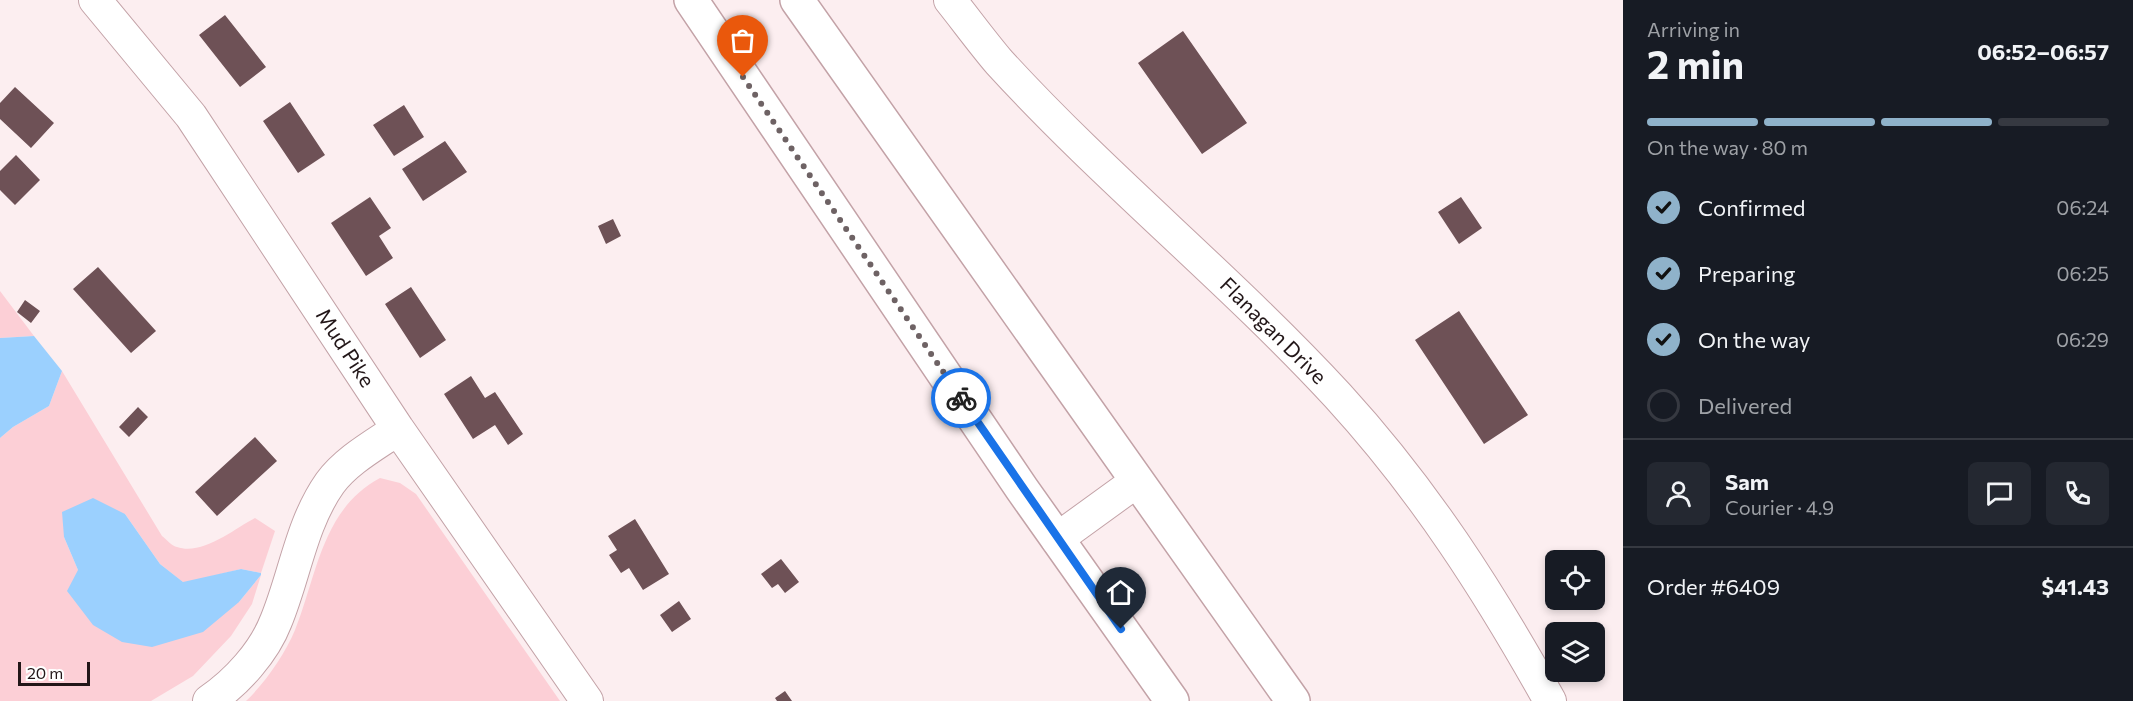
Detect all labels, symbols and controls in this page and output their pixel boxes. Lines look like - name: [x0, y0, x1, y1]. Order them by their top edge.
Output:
- pin: [717, 15, 768, 77]
- text: Arriving in: [1647, 17, 1740, 41]
- icon: bag: [726, 24, 759, 57]
- text: 06:52–06:57: [1977, 38, 2109, 65]
- text: 2 min: [1647, 39, 1744, 87]
- text: On the way · 80 m: [1647, 135, 1808, 159]
- icon: check: [1647, 191, 1680, 224]
- text: Confirmed: [1698, 194, 1805, 221]
- text: 06:24: [2056, 195, 2109, 219]
- icon: check: [1647, 257, 1680, 290]
- text: Preparing: [1698, 260, 1795, 287]
- text: 06:25: [2057, 261, 2109, 285]
- street label: Flanagan Drive: [1216, 271, 1333, 388]
- street label: Mud Pike: [312, 303, 381, 391]
- icon: check: [1647, 323, 1680, 356]
- text: On the way: [1698, 326, 1810, 353]
- text: 06:29: [2056, 327, 2109, 351]
- courier: [931, 368, 991, 428]
- icon: bike: [945, 382, 978, 415]
- text: Delivered: [1698, 392, 1792, 419]
- button: person: [1647, 462, 1710, 525]
- button: chat: [1968, 462, 2031, 525]
- button: phone: [2046, 462, 2109, 525]
- text: Sam: [1725, 468, 1769, 495]
- text: Courier · 4.9: [1725, 495, 1834, 519]
- map controls: [1545, 550, 1605, 682]
- button: locate: [1545, 550, 1605, 610]
- pin: [1095, 567, 1146, 629]
- text: Order #6409: [1647, 573, 1780, 600]
- text: $41.43: [2042, 573, 2109, 600]
- icon: home: [1104, 576, 1137, 609]
- button: layers: [1545, 622, 1605, 682]
- scale bar: [18, 659, 90, 686]
- text: 20 m: [27, 663, 63, 682]

